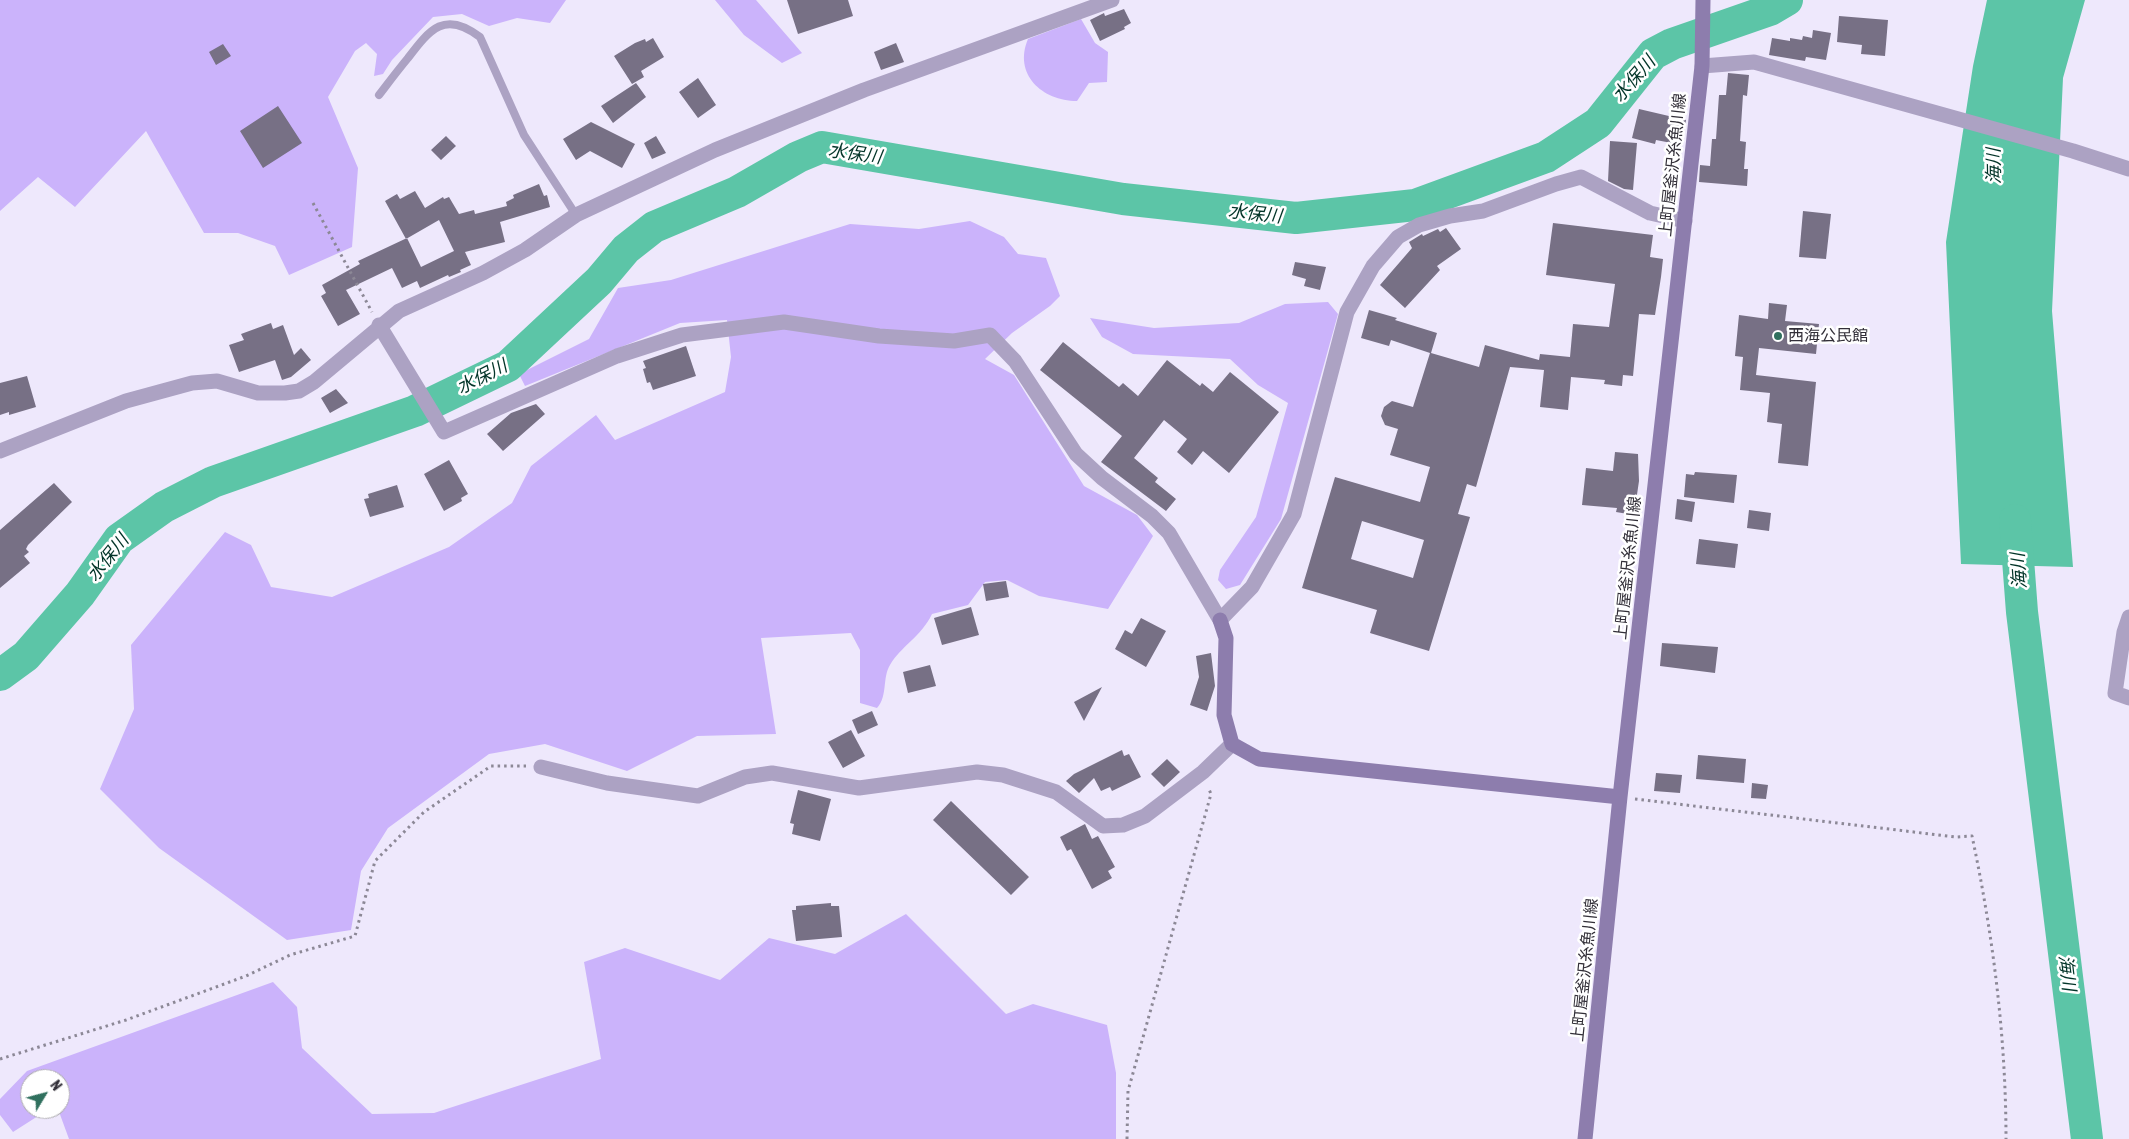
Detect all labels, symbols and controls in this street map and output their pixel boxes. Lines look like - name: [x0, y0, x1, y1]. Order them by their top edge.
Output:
- water label: 水保川: [1608, 52, 1660, 106]
- street label: 上町屋釜沢糸魚川線: [1656, 92, 1690, 238]
- water label: 水保川: [827, 140, 883, 168]
- water label: 海川: [1983, 148, 2005, 184]
- water label: 水保川: [1227, 200, 1283, 228]
- place label: 西海公民館: [1788, 326, 1868, 346]
- marker: 西海公民館: [1772, 330, 1784, 342]
- water label: 水保川: [453, 355, 511, 399]
- street label: 上町屋釜沢糸魚川線: [1611, 495, 1645, 641]
- water label: 水保川: [83, 530, 133, 586]
- water label: 海川: [2007, 552, 2031, 590]
- street label: 上町屋釜沢糸魚川線: [1568, 897, 1602, 1043]
- water label: 海川: [2054, 954, 2080, 992]
- north arrow: [20, 1069, 70, 1119]
- text: N: [47, 1077, 65, 1094]

